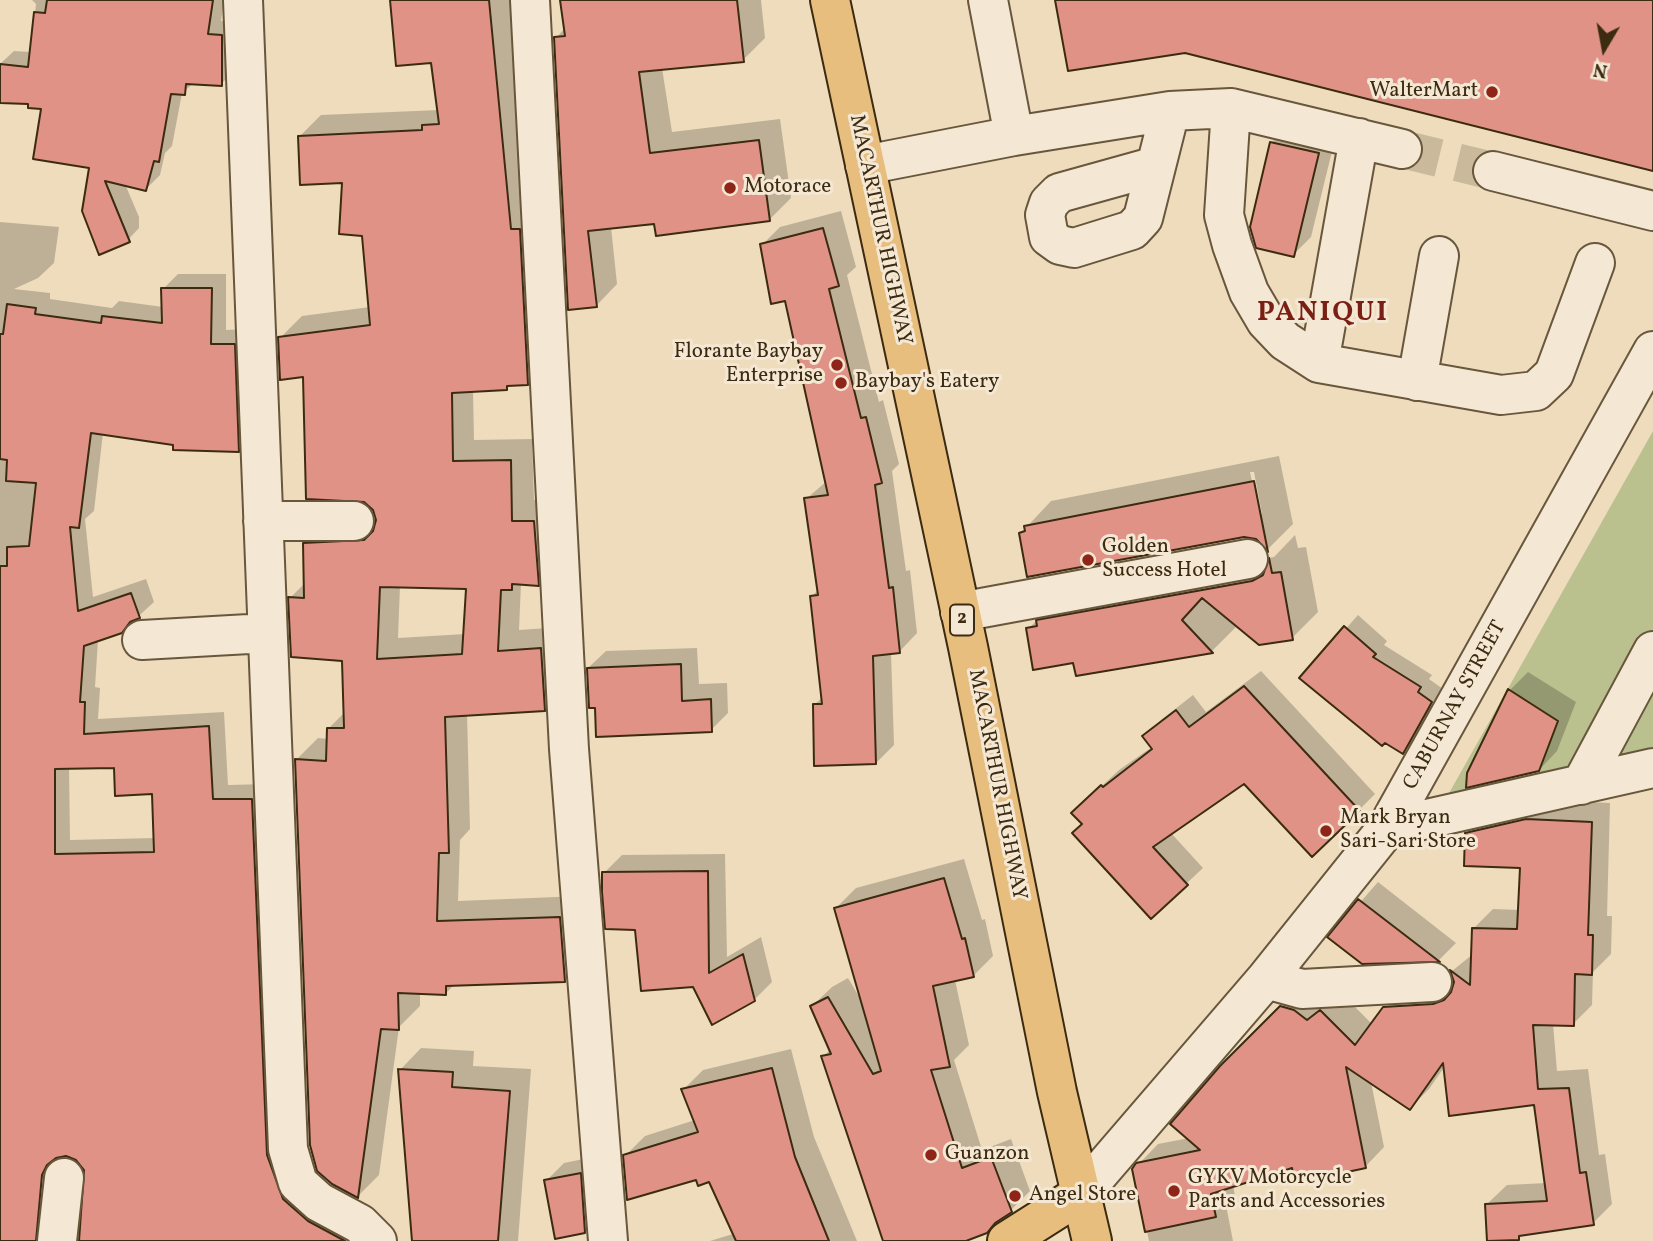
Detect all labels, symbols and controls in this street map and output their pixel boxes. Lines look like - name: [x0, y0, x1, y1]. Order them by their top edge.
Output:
- north arrow: [1569, 14, 1639, 84]
- text: N: [1591, 56, 1609, 84]
- place label: WalterMart: [1370, 79, 1478, 105]
- marker: WalterMart: [1484, 84, 1500, 100]
- street label: MACARTHUR HIGHWAY: [842, 113, 916, 347]
- place label: Motorace: [744, 175, 831, 201]
- marker: Motorace: [722, 180, 738, 196]
- district label: PANIQUI: [1258, 298, 1388, 332]
- place label: Florante Baybay Enterprise: [674, 340, 823, 390]
- marker: Florante Baybay Enterprise: [829, 357, 845, 373]
- place label: Baybay's Eatery: [855, 370, 999, 396]
- marker: Baybay's Eatery: [833, 375, 849, 391]
- place label: Golden Success Hotel: [1102, 535, 1227, 585]
- marker: Golden Success Hotel: [1080, 552, 1096, 568]
- road number: 2: [950, 604, 974, 636]
- street label: CABURNAY STREET: [1399, 617, 1513, 795]
- street label: MACARTHUR HIGHWAY: [961, 667, 1031, 903]
- place label: Mark Bryan Sari-Sari Store: [1340, 806, 1476, 856]
- marker: Mark Bryan Sari-Sari Store: [1318, 823, 1334, 839]
- place label: Guanzon: [945, 1142, 1029, 1168]
- marker: Guanzon: [923, 1147, 939, 1163]
- place label: GYKV Motorcycle Parts and Accessories: [1188, 1166, 1385, 1216]
- place label: Angel Store: [1029, 1183, 1136, 1209]
- marker: GYKV Motorcycle Parts and Accessories: [1166, 1183, 1182, 1199]
- marker: Angel Store: [1007, 1188, 1023, 1204]

